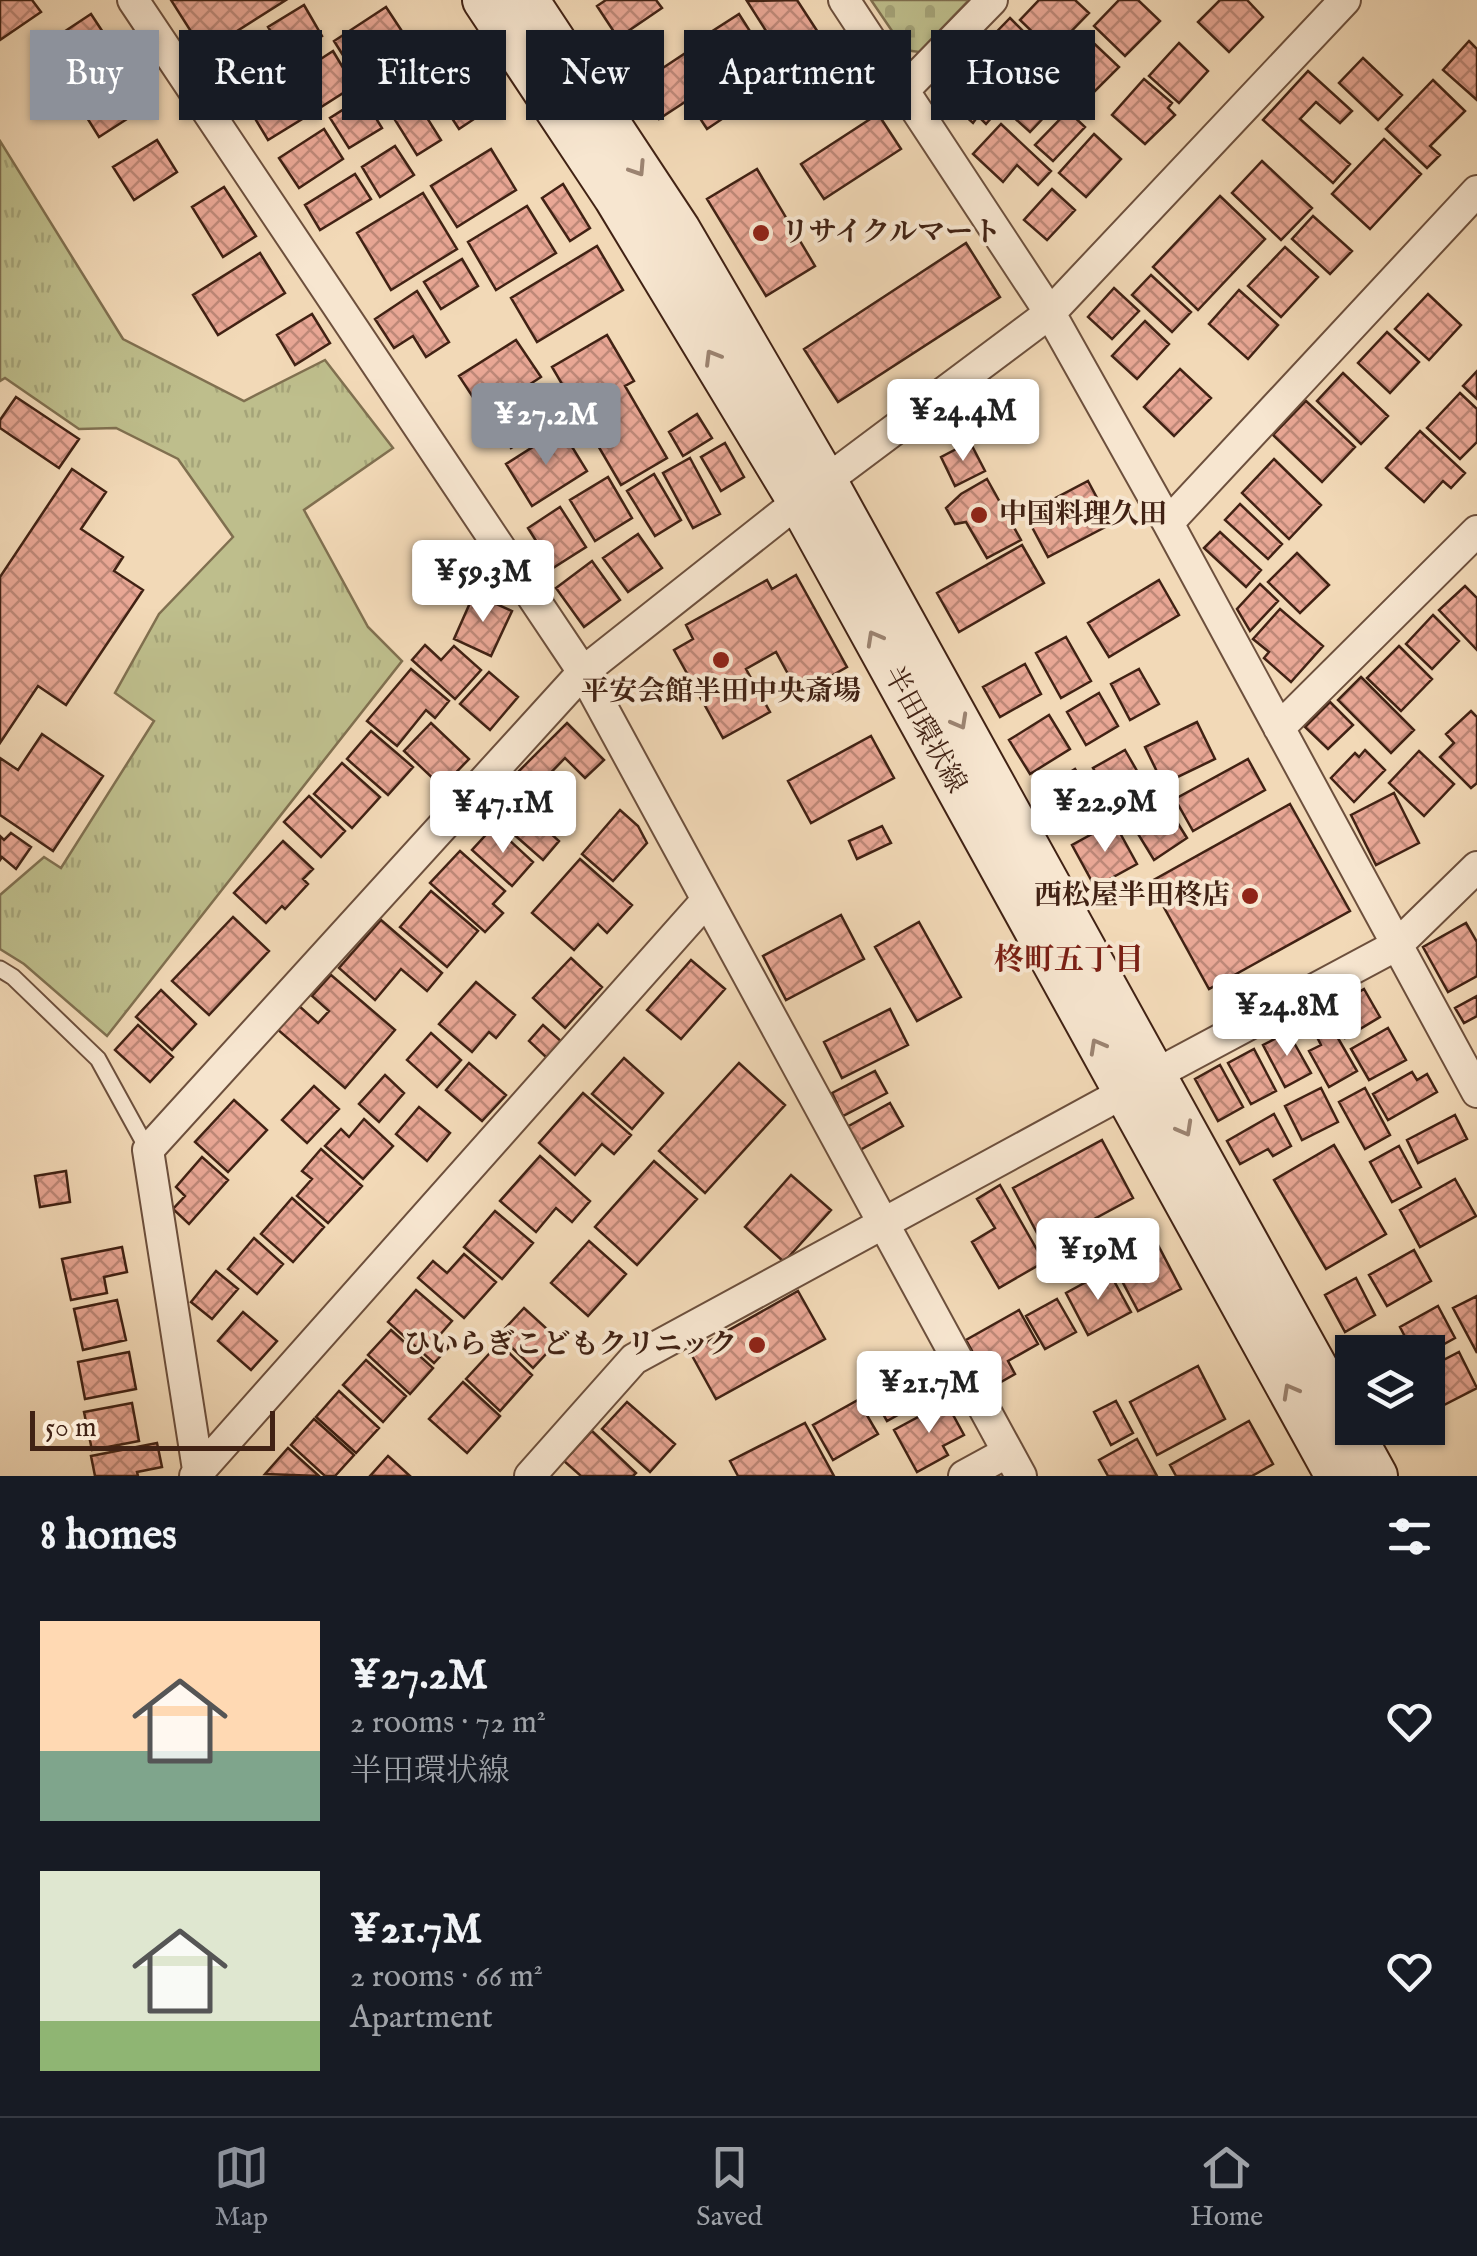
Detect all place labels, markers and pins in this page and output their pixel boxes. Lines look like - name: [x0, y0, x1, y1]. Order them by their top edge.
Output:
- place label: リサイクルマート: [781, 216, 1001, 251]
- marker: リサイクルマート: [750, 222, 772, 244]
- pin: ¥24.4M: [882, 379, 1044, 464]
- pin: ¥27.2M: [465, 383, 627, 468]
- place label: 中国料理久田: [999, 498, 1167, 533]
- marker: 中国料理久田: [968, 504, 990, 526]
- pin: ¥59.3M: [402, 540, 564, 625]
- marker: 平安会館半田中央斎場: [710, 649, 732, 671]
- place label: 平安会館半田中央斎場: [581, 675, 861, 710]
- pin: ¥22.9M: [1024, 770, 1186, 855]
- pin: ¥47.1M: [422, 771, 584, 856]
- place label: 西松屋半田柊店: [1034, 879, 1230, 914]
- marker: 西松屋半田柊店: [1239, 885, 1261, 907]
- pin: ¥24.8M: [1206, 974, 1368, 1059]
- pin: ¥19M: [1039, 1218, 1157, 1303]
- place label: ひいらぎこどもクリニック: [403, 1328, 737, 1363]
- marker: ひいらぎこどもクリニック: [746, 1334, 768, 1356]
- pin: ¥21.7M: [848, 1351, 1010, 1436]

